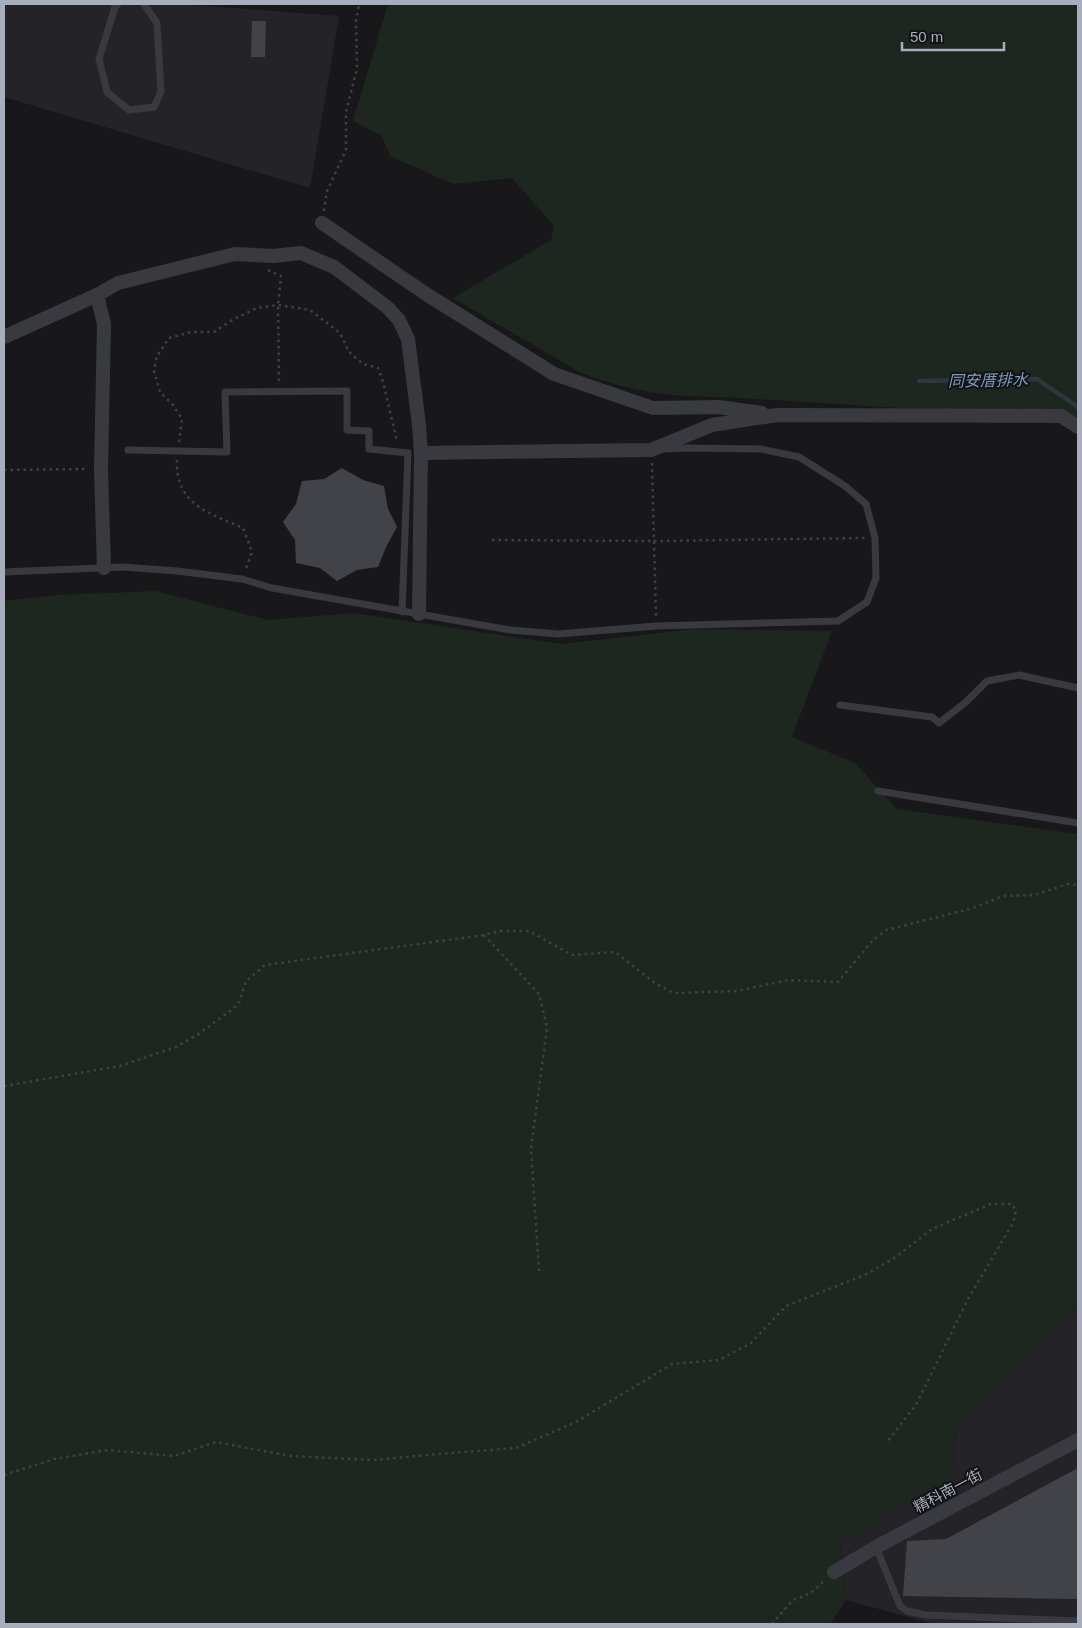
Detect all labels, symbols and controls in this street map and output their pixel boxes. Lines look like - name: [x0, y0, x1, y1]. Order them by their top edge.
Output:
- scale bar: [902, 20, 1004, 52]
- text: 50 m: [910, 28, 943, 45]
- water label: 同安厝排水: [948, 371, 1029, 390]
- street label: 精科南一街: [911, 1465, 985, 1516]

